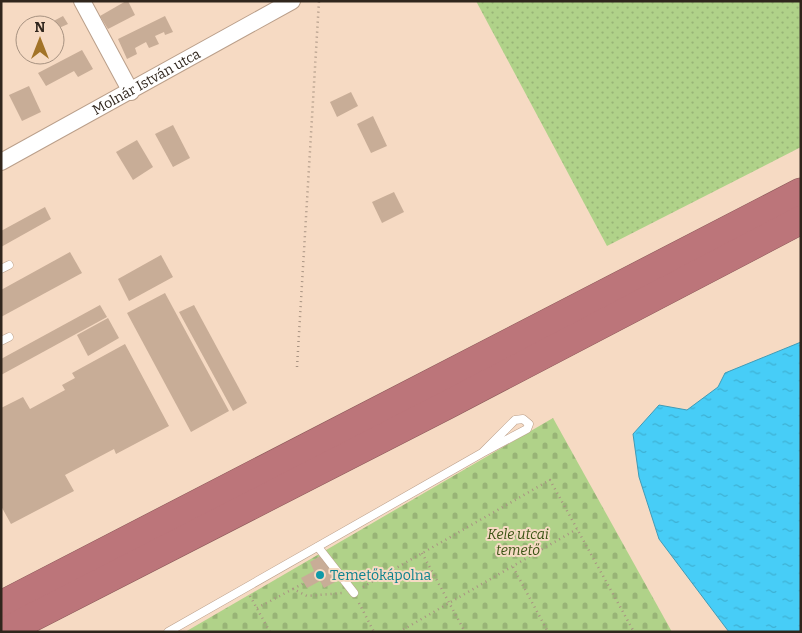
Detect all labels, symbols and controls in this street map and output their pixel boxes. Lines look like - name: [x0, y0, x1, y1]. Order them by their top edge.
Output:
- north arrow: [15, 15, 65, 65]
- text: N: [35, 19, 46, 36]
- street label: Molnár István utca: [89, 45, 204, 119]
- park label: Kele utcai temető: [487, 526, 549, 559]
- place label: Temetőkápolna: [330, 567, 432, 584]
- marker: Temetőkápolna: [314, 569, 326, 581]

